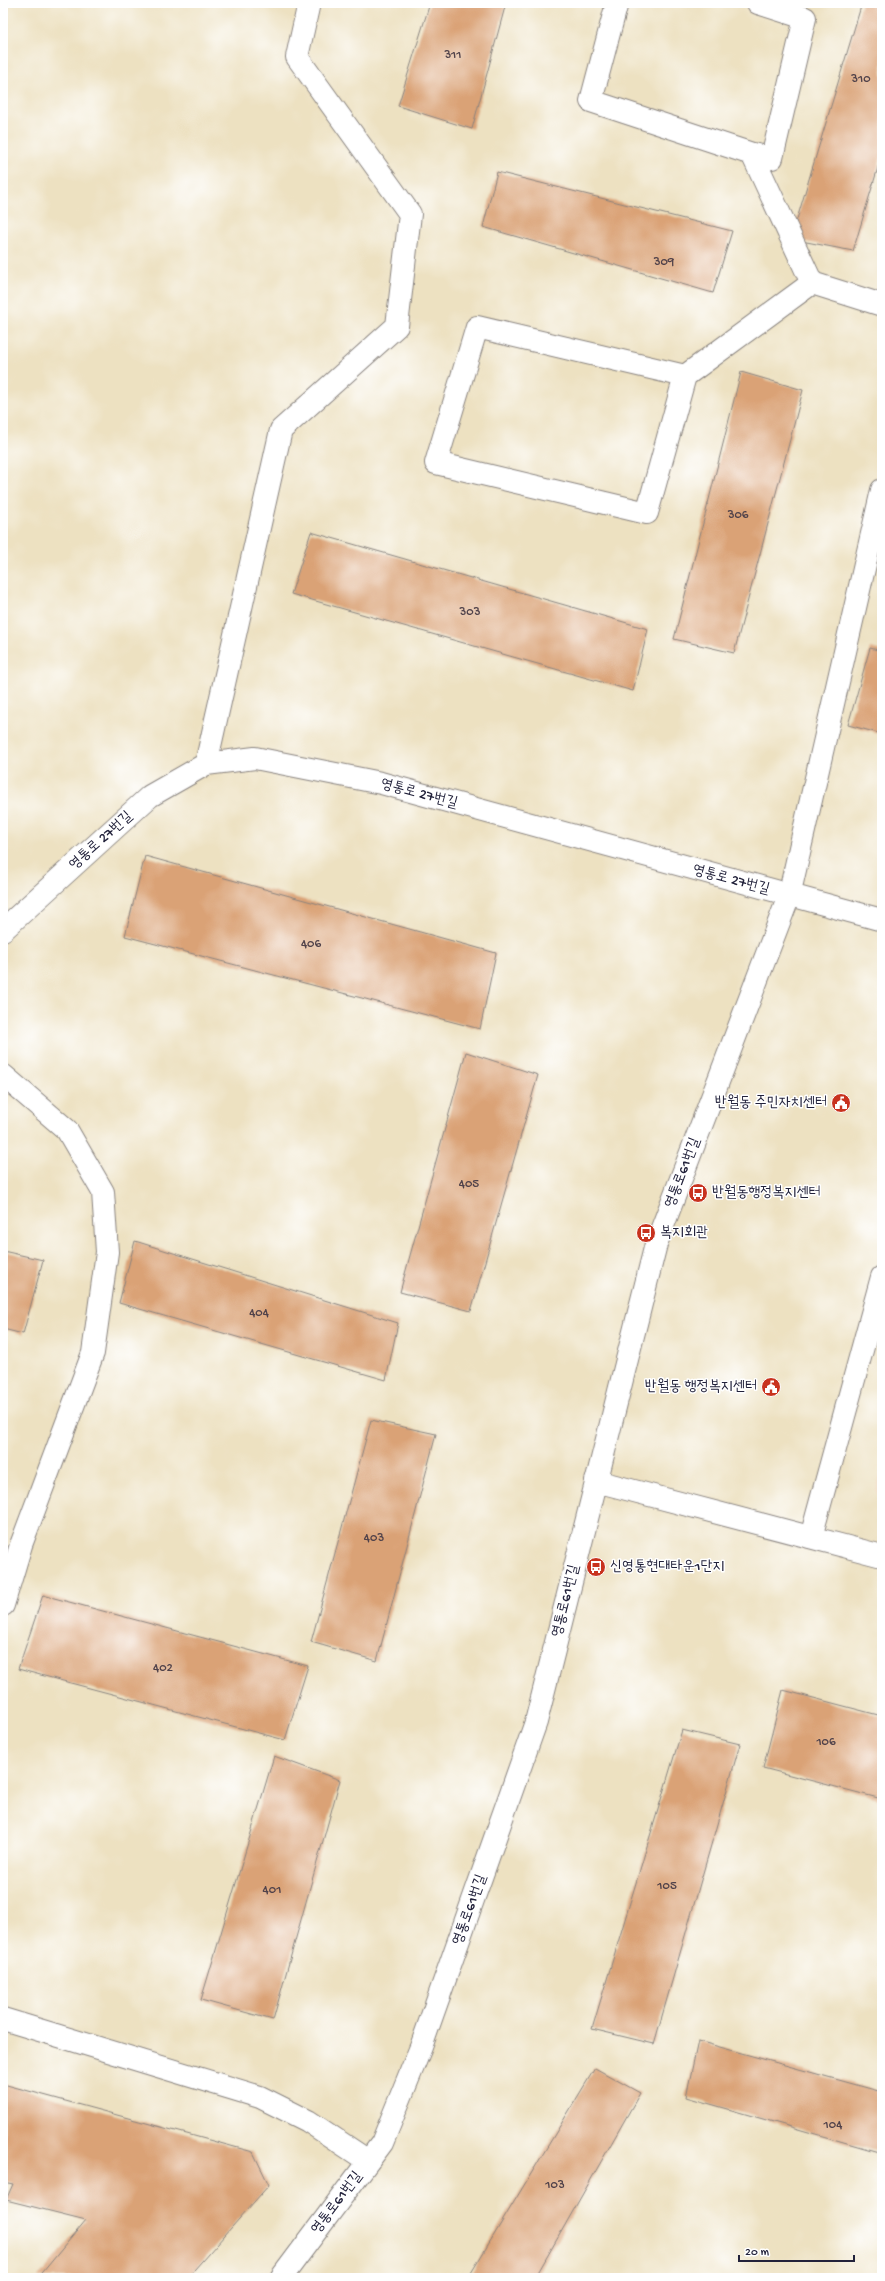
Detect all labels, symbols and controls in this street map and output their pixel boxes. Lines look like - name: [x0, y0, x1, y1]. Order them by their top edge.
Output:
- house number: 311: [443, 48, 462, 63]
- house number: 310: [850, 72, 871, 87]
- house number: 309: [653, 255, 675, 270]
- house number: 306: [727, 508, 749, 523]
- house number: 303: [459, 605, 481, 620]
- street label: 영통로 27번길: [378, 775, 460, 813]
- street label: 영통로 27번길: [66, 808, 136, 874]
- street label: 영통로 27번길: [690, 861, 772, 899]
- house number: 406: [301, 937, 321, 952]
- public building icon: 반월동 주민자치센터: [830, 1092, 852, 1114]
- place label: 반월동 주민자치센터: [715, 1094, 827, 1112]
- street label: 영통로61번길: [661, 1135, 705, 1211]
- house number: 405: [459, 1177, 479, 1192]
- bus stop icon: 반월동행정복지센터: [687, 1182, 709, 1204]
- place label: 반월동행정복지센터: [712, 1184, 821, 1202]
- bus stop icon: 복지회관: [635, 1222, 657, 1244]
- place label: 복지회관: [660, 1224, 708, 1242]
- house number: 404: [249, 1306, 269, 1321]
- public building icon: 반월동 행정복지센터: [760, 1376, 782, 1398]
- place label: 반월동 행정복지센터: [645, 1378, 757, 1396]
- house number: 403: [364, 1531, 384, 1546]
- bus stop icon: 신영통현대타운1단지: [585, 1556, 607, 1578]
- place label: 신영통현대타운1단지: [610, 1558, 725, 1576]
- street label: 영통로61번길: [548, 1563, 584, 1639]
- house number: 402: [153, 1661, 174, 1676]
- house number: 106: [815, 1735, 836, 1750]
- street label: 영통로61번길: [449, 1872, 491, 1948]
- house number: 105: [656, 1879, 677, 1894]
- house number: 401: [263, 1883, 281, 1898]
- house number: 104: [823, 2118, 842, 2133]
- street label: 영통로61번길: [308, 2168, 366, 2238]
- house number: 103: [544, 2178, 565, 2193]
- scale bar: [739, 2237, 854, 2263]
- text: 20 m: [745, 2246, 770, 2260]

